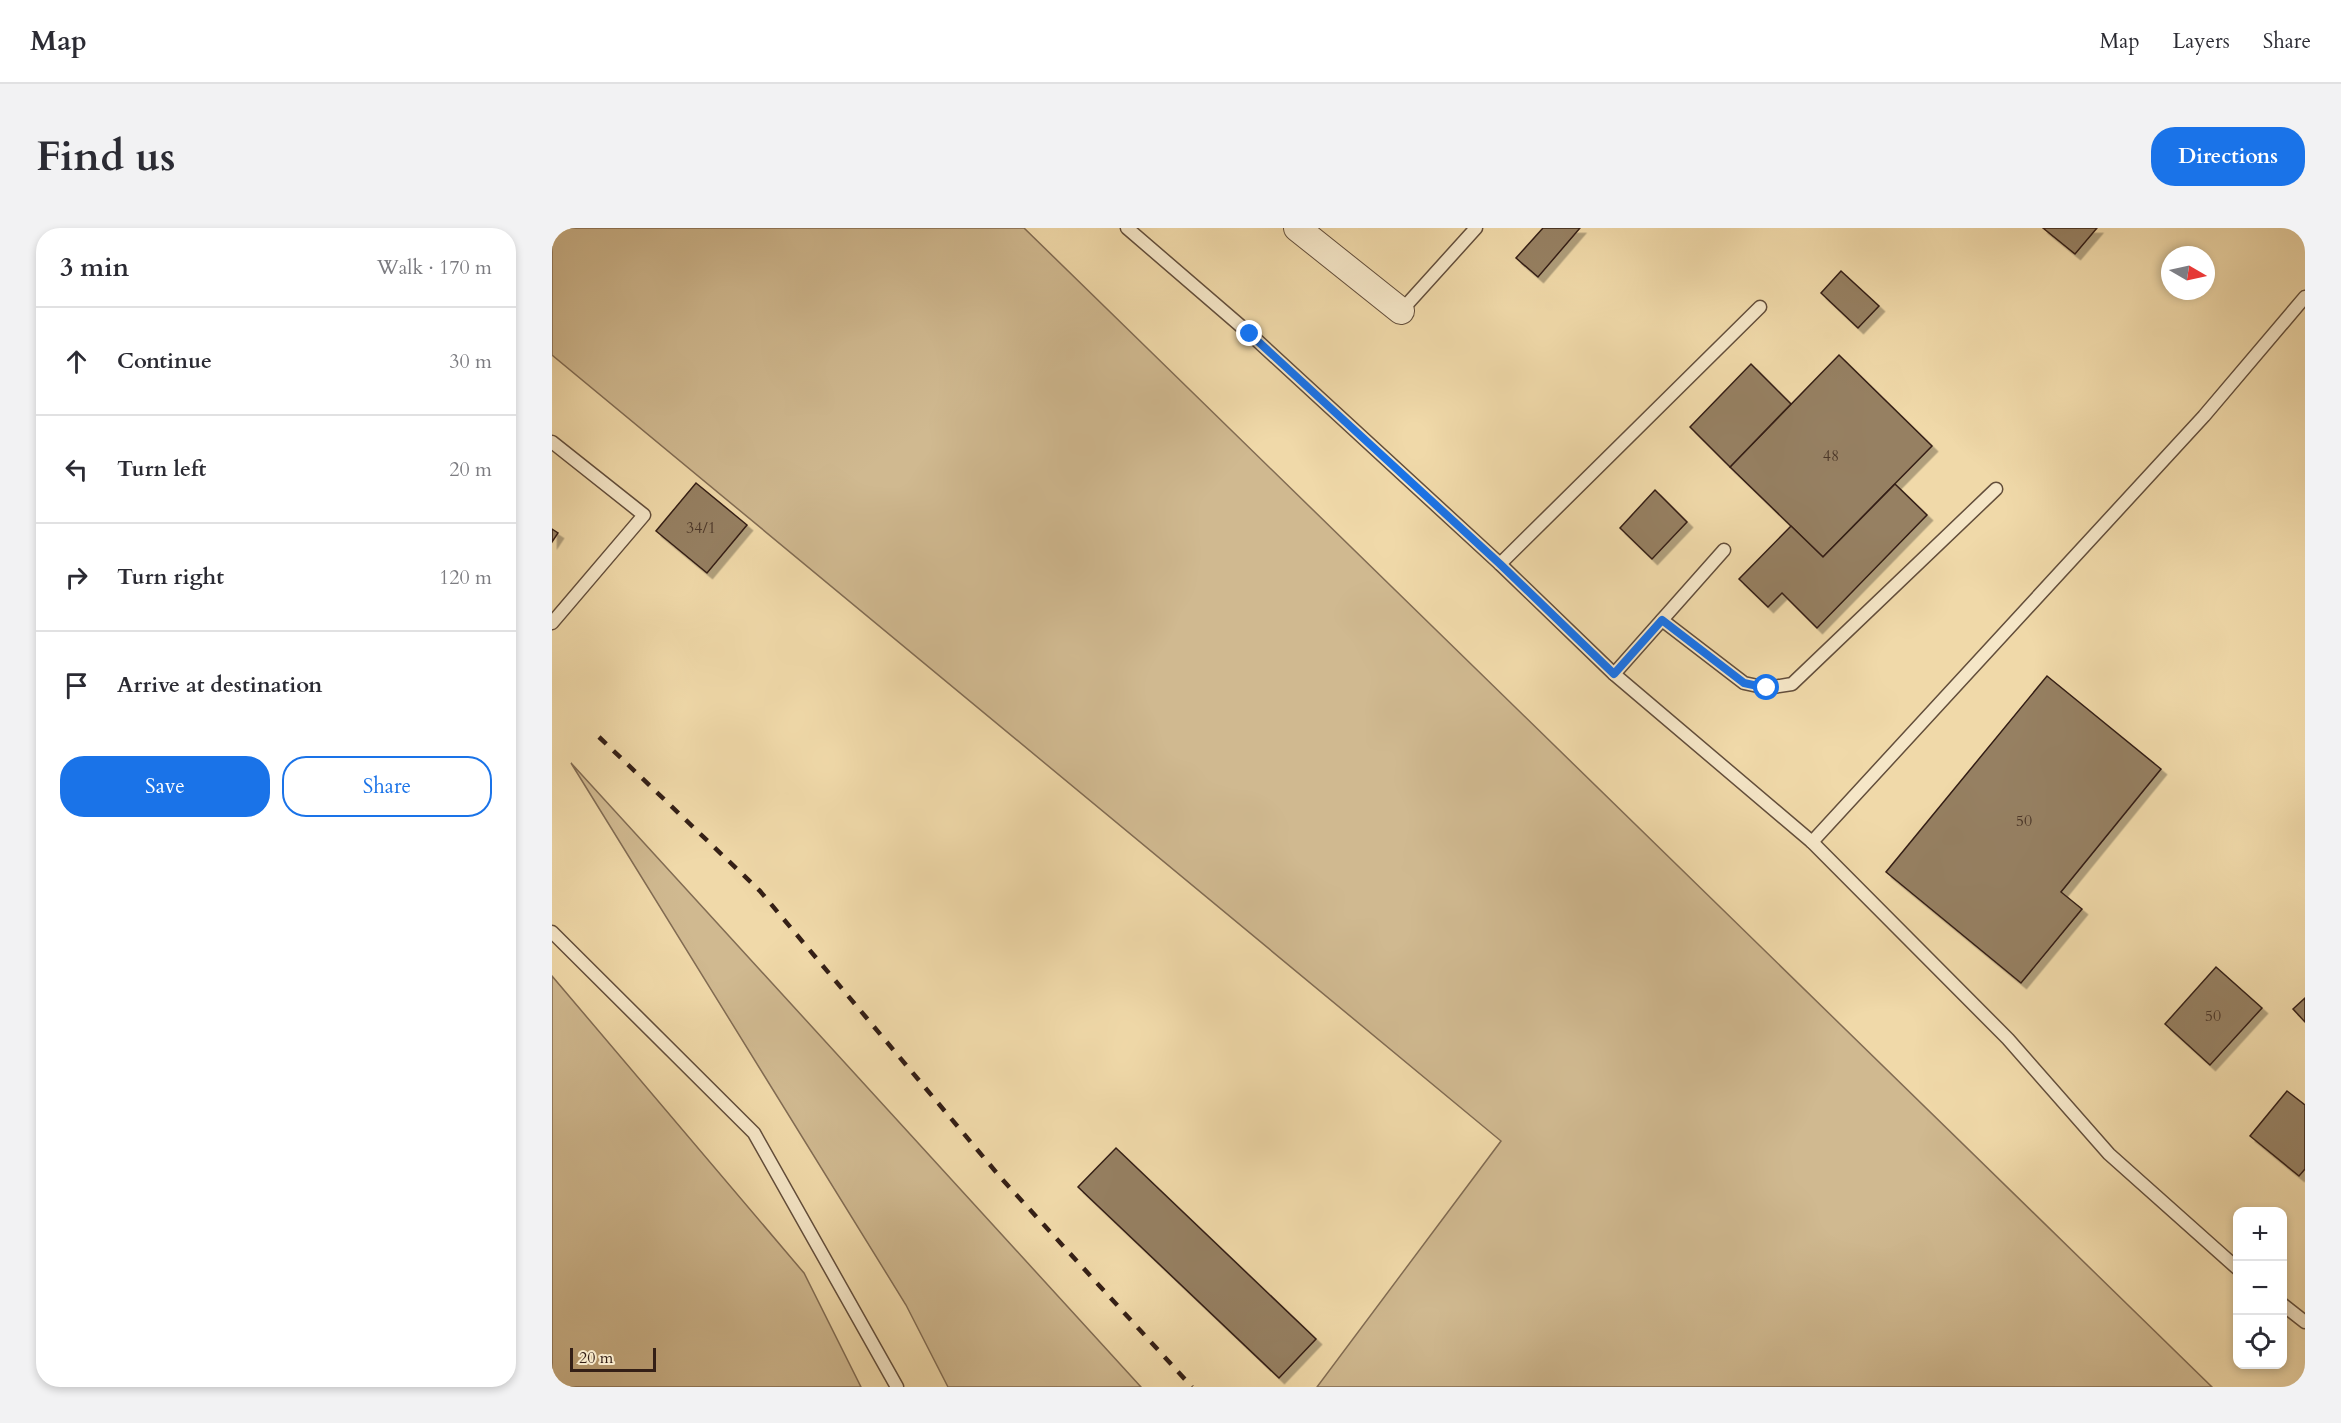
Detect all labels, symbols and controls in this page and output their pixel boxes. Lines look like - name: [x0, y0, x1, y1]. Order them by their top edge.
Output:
- text: Map: [30, 22, 87, 60]
- text: Map: [2100, 27, 2140, 56]
- text: Layers: [2173, 27, 2230, 56]
- text: Share: [2263, 27, 2311, 56]
- button: Directions: [2151, 127, 2305, 186]
- text: Find us: [36, 128, 176, 185]
- north arrow: [2161, 246, 2215, 300]
- text: 3 min: [60, 250, 129, 285]
- text: Walk · 170 m: [377, 254, 492, 281]
- route end: [1236, 320, 1262, 346]
- icon: ahead: [60, 345, 93, 378]
- text: Continue: [117, 346, 212, 376]
- text: 30 m: [449, 348, 492, 375]
- house number: 48: [1823, 445, 1839, 467]
- icon: left: [60, 453, 93, 486]
- text: Turn left: [117, 454, 206, 484]
- text: 20 m: [449, 456, 492, 483]
- house number: 34/1: [686, 517, 716, 539]
- icon: right: [60, 561, 93, 594]
- text: Turn right: [117, 562, 224, 592]
- text: 120 m: [439, 564, 492, 591]
- icon: arrive: [60, 669, 93, 702]
- text: Arrive at destination: [117, 670, 322, 700]
- route start: [1753, 674, 1779, 700]
- button: Save: [60, 756, 270, 817]
- button: Share: [282, 756, 492, 817]
- house number: 50: [2016, 810, 2032, 832]
- house number: 50: [2205, 1005, 2221, 1027]
- map controls: [2233, 1207, 2287, 1369]
- button: +: [2233, 1207, 2287, 1261]
- button: −: [2233, 1261, 2287, 1315]
- button: locate: [2233, 1315, 2287, 1369]
- scale bar: [570, 1345, 656, 1372]
- text: 20 m: [579, 1347, 613, 1369]

